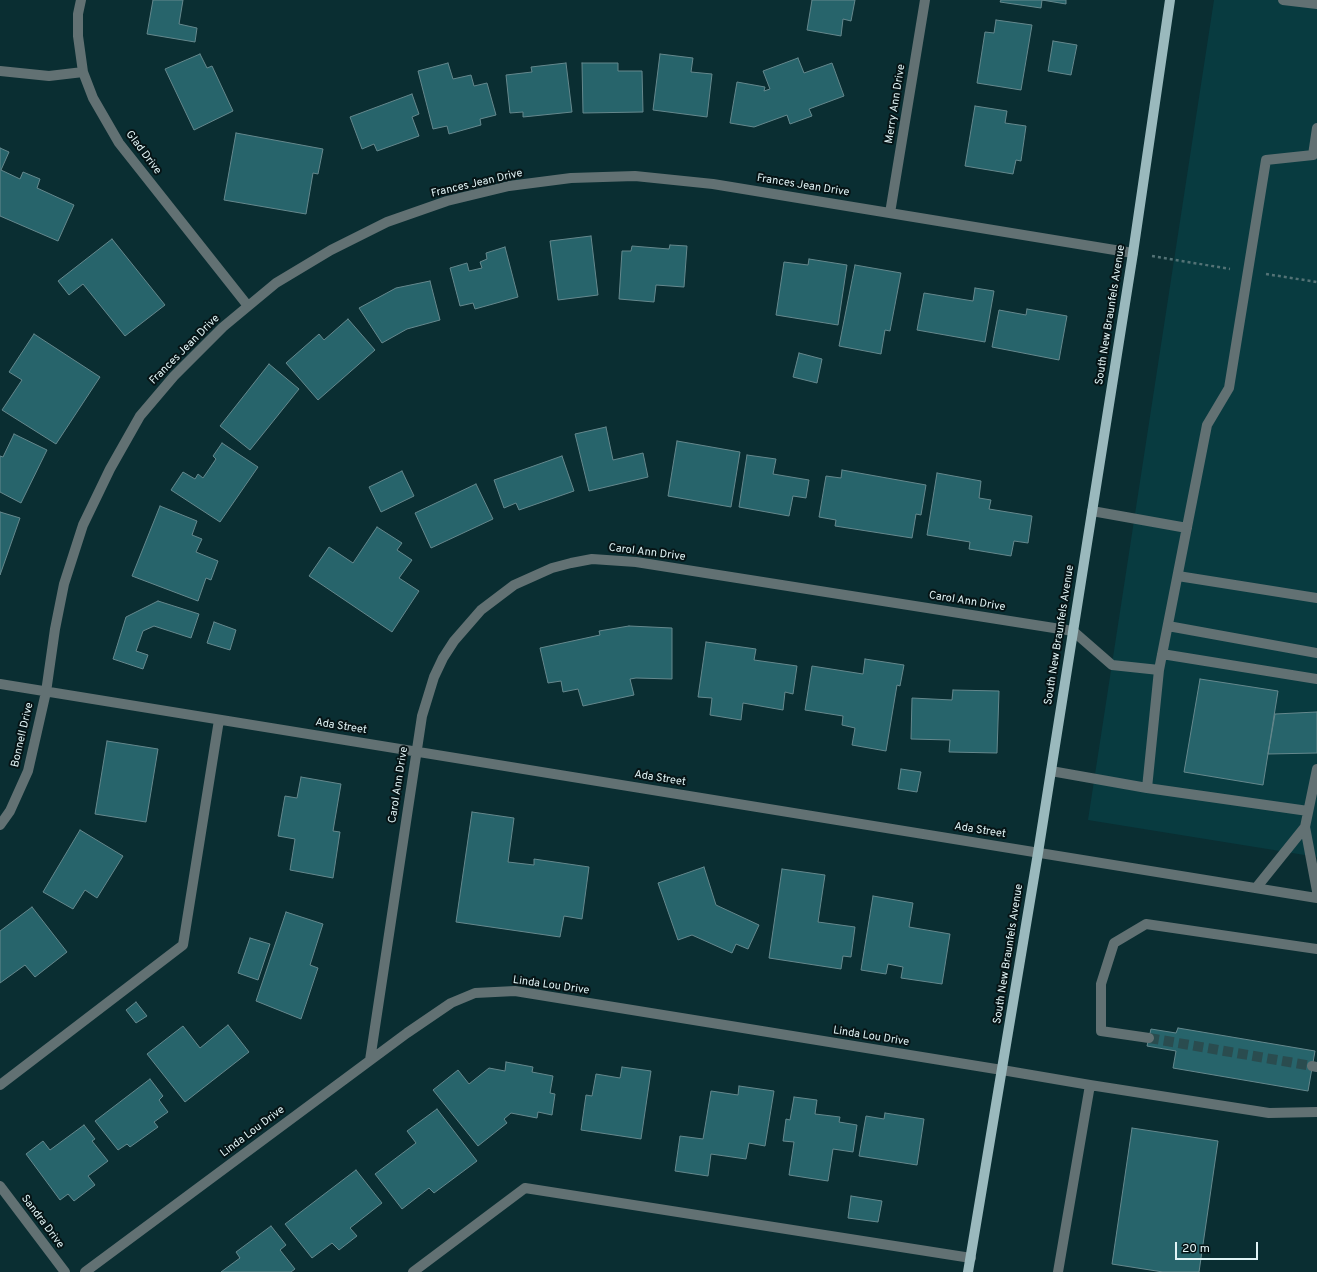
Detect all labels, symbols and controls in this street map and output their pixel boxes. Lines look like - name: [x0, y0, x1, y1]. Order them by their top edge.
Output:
- street label: Merry Ann Drive: [883, 63, 909, 145]
- street label: Glad Drive: [122, 129, 164, 177]
- street label: Frances Jean Drive: [430, 167, 524, 201]
- street label: Frances Jean Drive: [756, 172, 850, 200]
- street label: South New Braunfels Avenue: [1093, 244, 1129, 386]
- street label: Frances Jean Drive: [147, 312, 223, 388]
- street label: Carol Ann Drive: [608, 542, 686, 564]
- street label: South New Braunfels Avenue: [1042, 564, 1078, 706]
- street label: Carol Ann Drive: [928, 589, 1006, 615]
- street label: Bonnell Drive: [9, 701, 37, 769]
- street label: Ada Street: [314, 716, 368, 738]
- street label: Carol Ann Drive: [386, 746, 412, 824]
- street label: Ada Street: [633, 768, 687, 790]
- street label: Ada Street: [953, 820, 1007, 842]
- street label: South New Braunfels Avenue: [991, 883, 1027, 1025]
- street label: Linda Lou Drive: [512, 974, 590, 998]
- street label: Linda Lou Drive: [832, 1024, 910, 1050]
- street label: Linda Lou Drive: [218, 1104, 288, 1160]
- street label: Sandra Drive: [18, 1193, 66, 1251]
- scale bar: [1177, 1234, 1260, 1260]
- text: 20 m: [1182, 1241, 1210, 1257]

